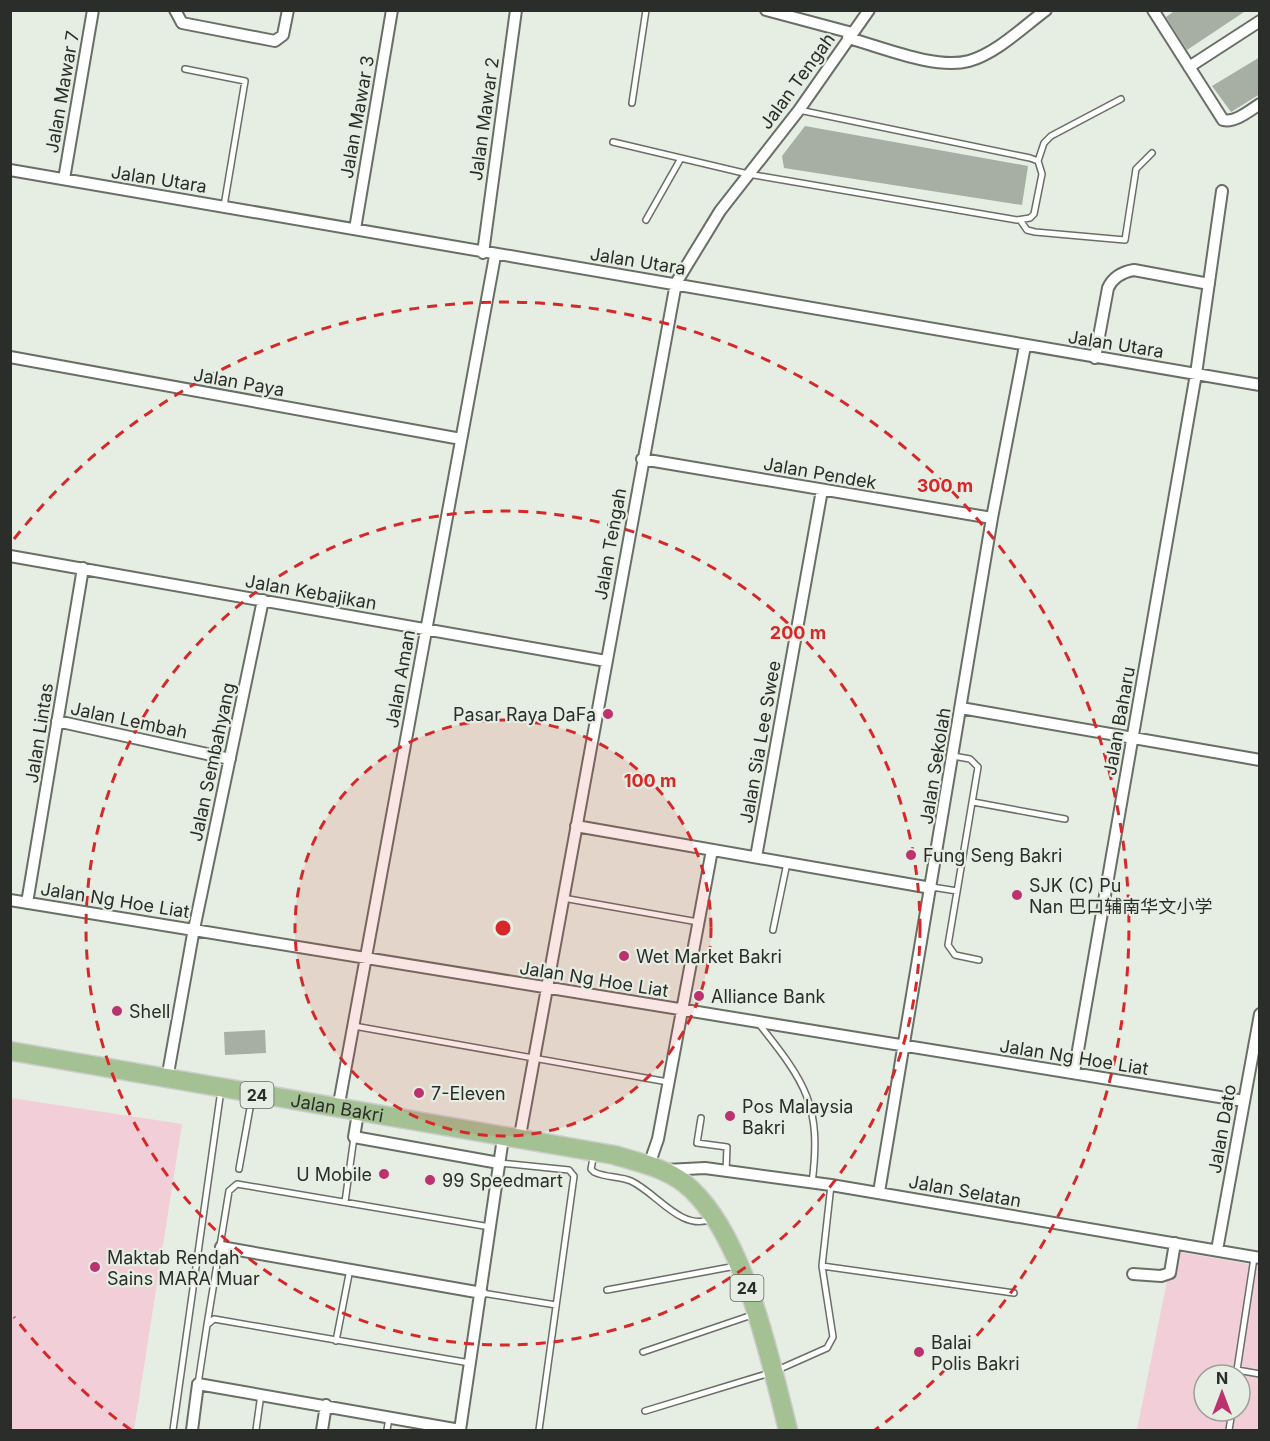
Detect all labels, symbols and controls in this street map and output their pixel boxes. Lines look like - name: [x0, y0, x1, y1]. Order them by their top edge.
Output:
- street label: Jalan Mawar 7: [41, 29, 83, 155]
- street label: Jalan Tengah: [755, 29, 839, 133]
- street label: Jalan Mawar 3: [336, 54, 378, 180]
- street label: Jalan Mawar 2: [465, 56, 503, 182]
- street label: Jalan Utara: [109, 161, 209, 197]
- street label: Jalan Utara: [588, 243, 688, 279]
- street label: Jalan Utara: [1066, 326, 1166, 362]
- street label: Jalan Paya: [192, 364, 286, 400]
- street label: Jalan Pendek: [762, 453, 878, 493]
- text: 300 m: [917, 475, 973, 496]
- street label: Jalan Tengah: [590, 486, 630, 602]
- street label: Jalan Kebajikan: [244, 570, 378, 614]
- text: 200 m: [770, 622, 826, 643]
- street label: Jalan Aman: [381, 628, 419, 730]
- street label: Jalan Sia Lee Swee: [735, 659, 785, 825]
- street label: Jalan Baharu: [1099, 665, 1139, 777]
- street label: Jalan Lintas: [21, 681, 57, 785]
- street label: Jalan Sembahyang: [185, 681, 239, 843]
- street label: Jalan Lembah: [69, 697, 189, 743]
- place label: Pasar Raya DaFa: [453, 704, 596, 725]
- street label: Jalan Sekolah: [915, 706, 955, 826]
- marker: Pasar Raya DaFa: [601, 707, 615, 721]
- text: 100 m: [624, 770, 676, 791]
- place label: Fung Seng Bakri: [923, 845, 1062, 866]
- marker: Fung Seng Bakri: [904, 848, 918, 862]
- place label: SJK (C) Pu Nan 巴口辅南华文小学: [1029, 875, 1212, 917]
- street label: Jalan Ng Hoe Liat: [39, 878, 191, 922]
- marker: SJK (C) Pu Nan 巴口辅南华文小学: [1010, 888, 1024, 902]
- centre of rings: [493, 918, 513, 938]
- place label: Wet Market Bakri: [636, 946, 782, 967]
- marker: Wet Market Bakri: [617, 949, 631, 963]
- street label: Jalan Ng Hoe Liat: [518, 957, 670, 1001]
- place label: Alliance Bank: [711, 986, 826, 1007]
- marker: Alliance Bank: [692, 989, 706, 1003]
- place label: Shell: [129, 1001, 170, 1022]
- marker: Shell: [110, 1004, 124, 1018]
- street label: Jalan Ng Hoe Liat: [998, 1035, 1150, 1079]
- road number: 24: [240, 1082, 274, 1108]
- place label: 7-Eleven: [431, 1083, 506, 1104]
- street label: Jalan Dato: [1204, 1083, 1240, 1175]
- marker: 7-Eleven: [412, 1086, 426, 1100]
- street label: Jalan Bakri: [289, 1089, 385, 1126]
- place label: Pos Malaysia Bakri: [742, 1096, 853, 1138]
- marker: Pos Malaysia Bakri: [723, 1109, 737, 1123]
- place label: U Mobile: [296, 1164, 372, 1185]
- marker: U Mobile: [377, 1167, 391, 1181]
- place label: 99 Speedmart: [442, 1170, 563, 1191]
- street label: Jalan Selatan: [907, 1171, 1023, 1211]
- marker: 99 Speedmart: [423, 1173, 437, 1187]
- place label: Maktab Rendah Sains MARA Muar: [107, 1247, 260, 1289]
- marker: Maktab Rendah Sains MARA Muar: [88, 1260, 102, 1274]
- road number: 24: [730, 1275, 764, 1301]
- place label: Balai Polis Bakri: [931, 1332, 1020, 1374]
- marker: Balai Polis Bakri: [912, 1345, 926, 1359]
- north arrow: [1192, 1363, 1252, 1423]
- text: N: [1216, 1368, 1228, 1388]

